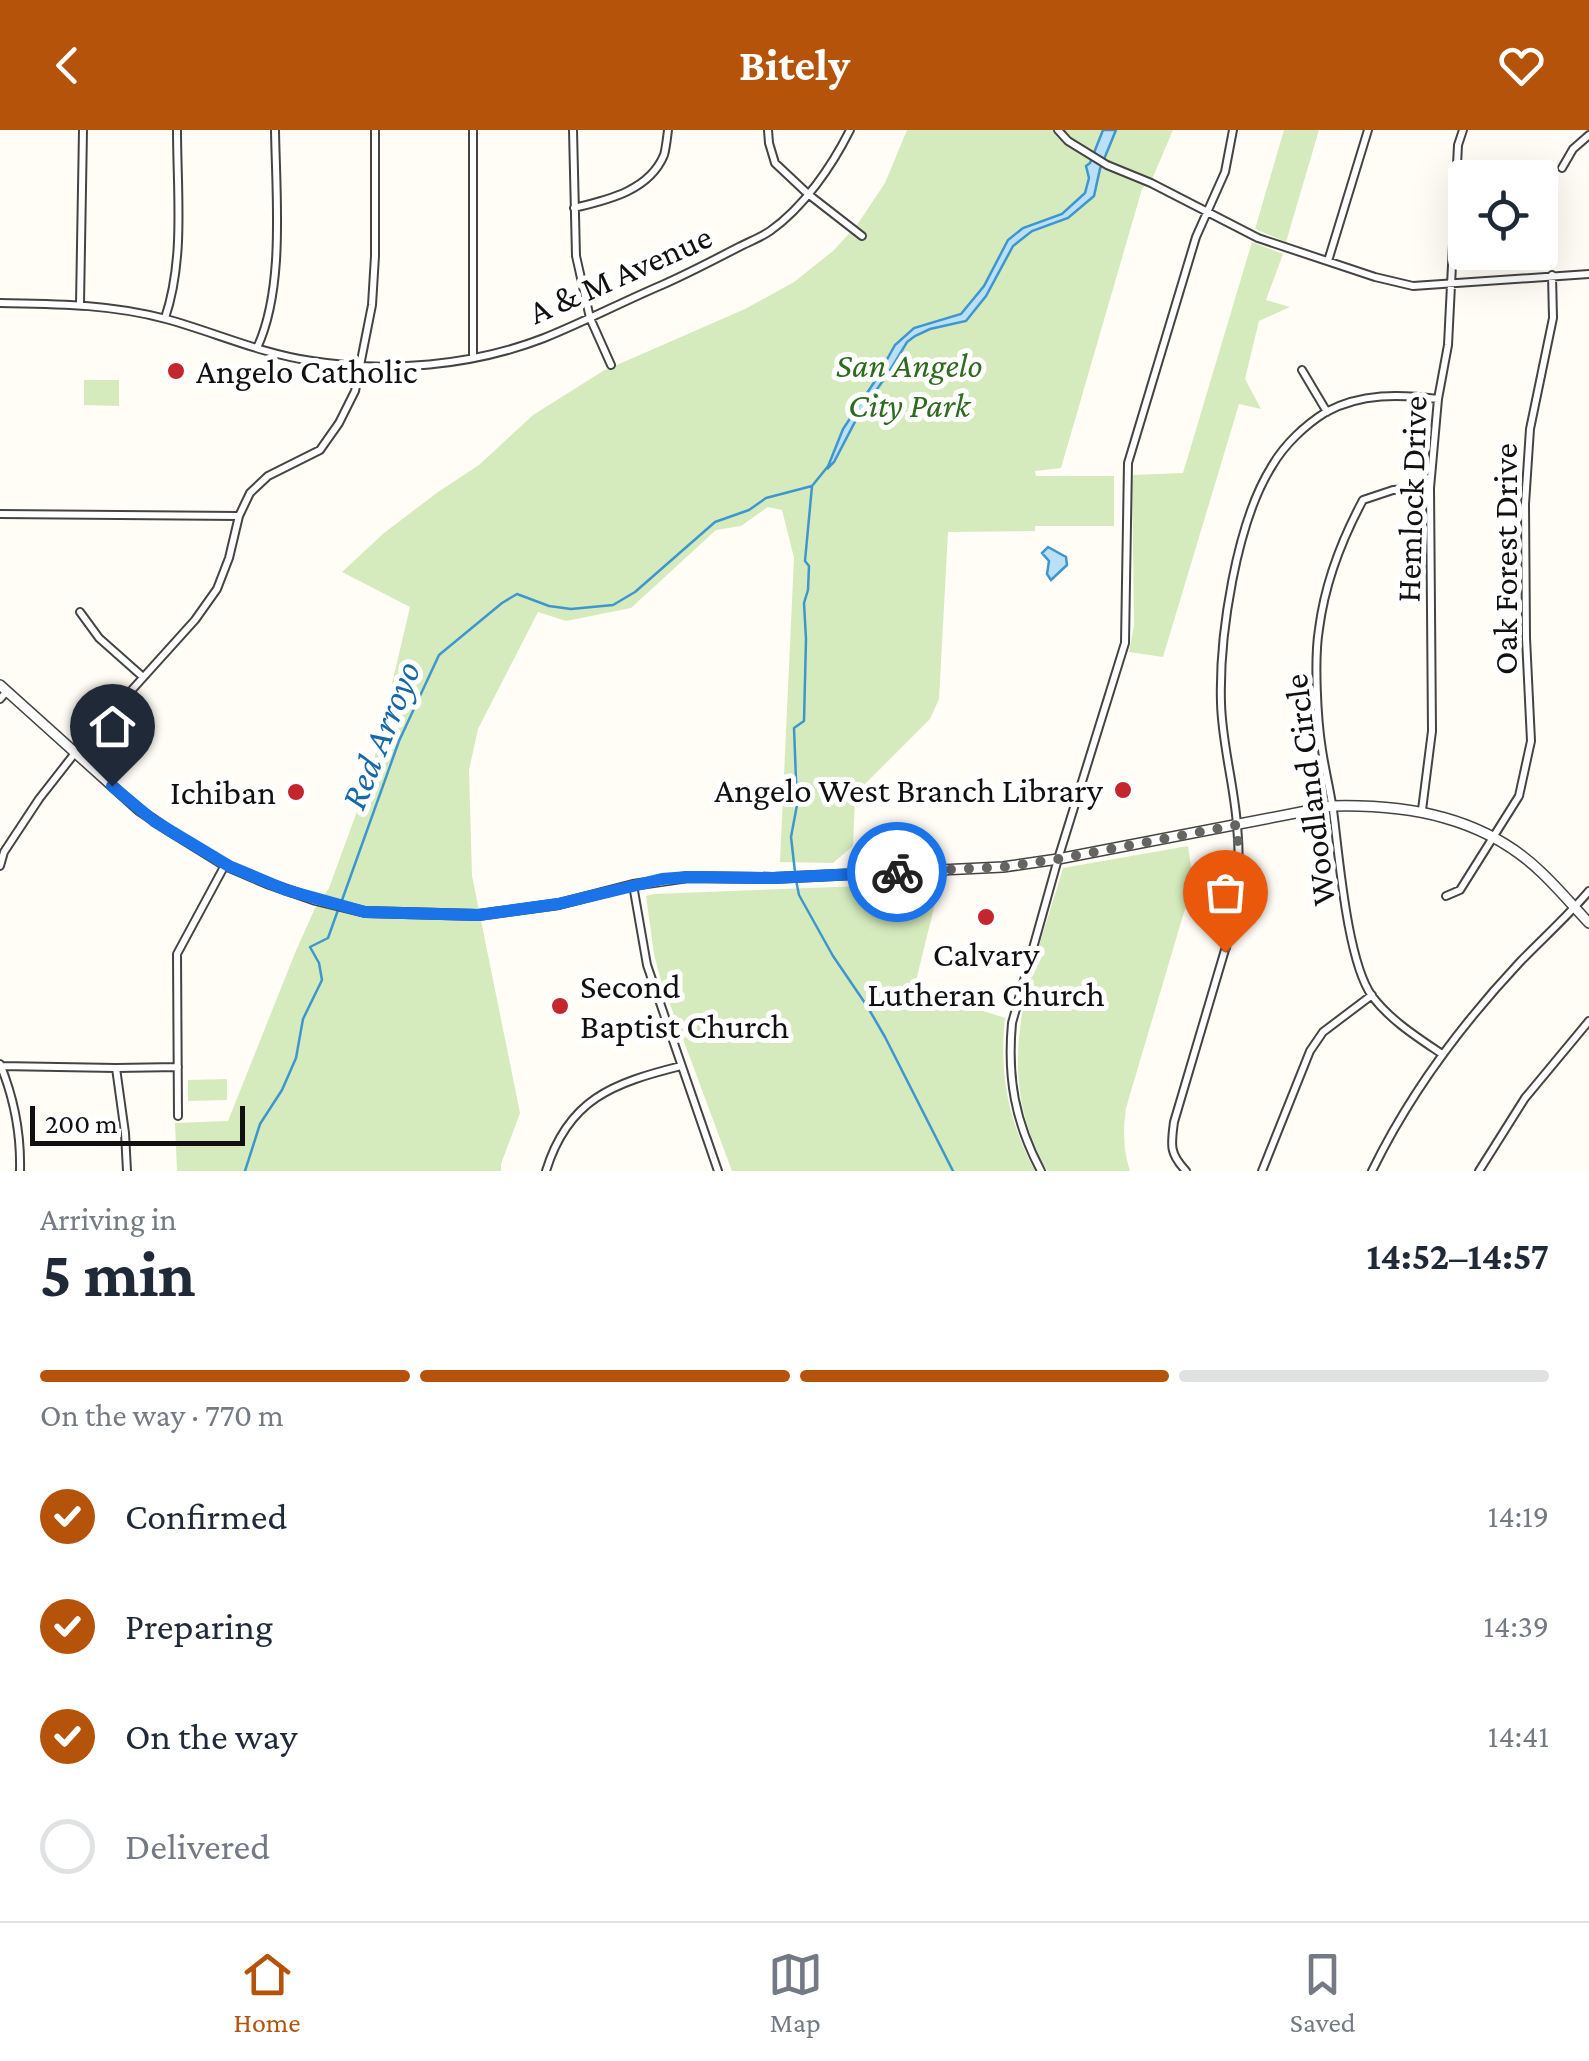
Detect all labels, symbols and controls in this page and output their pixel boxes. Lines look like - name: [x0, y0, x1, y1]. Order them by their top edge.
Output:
- icon: back: [40, 38, 95, 93]
- icon: heart: [1494, 38, 1549, 93]
- text: Bitely: [739, 40, 850, 90]
- map controls: [1448, 160, 1558, 270]
- button: locate: [1448, 160, 1558, 270]
- street label: A & M Avenue: [523, 217, 718, 332]
- park label: San Angelo City Park: [836, 346, 982, 425]
- place label: Angelo Catholic: [196, 352, 418, 391]
- marker: Angelo Catholic: [165, 360, 187, 382]
- street label: Hemlock Drive: [1388, 395, 1435, 603]
- street label: Oak Forest Drive: [1486, 443, 1525, 675]
- water label: Red Arroyo: [331, 655, 429, 815]
- street label: Woodland Circle: [1276, 672, 1343, 908]
- pin: [70, 684, 155, 787]
- icon: home: [85, 699, 140, 754]
- place label: Angelo West Branch Library: [714, 771, 1104, 810]
- place label: Ichiban: [170, 773, 276, 812]
- marker: Angelo West Branch Library: [1112, 779, 1134, 801]
- marker: Ichiban: [285, 781, 307, 803]
- courier: [847, 822, 947, 922]
- icon: bike: [870, 845, 925, 900]
- pin: [1183, 850, 1268, 953]
- icon: bag: [1198, 865, 1253, 920]
- marker: Calvary Lutheran Church: [975, 906, 997, 928]
- place label: Calvary Lutheran Church: [867, 935, 1105, 1014]
- place label: Second Baptist Church: [580, 967, 789, 1046]
- marker: Second Baptist Church: [549, 995, 571, 1017]
- scale bar: [30, 1101, 245, 1146]
- text: 200 m: [45, 1108, 118, 1139]
- text: Arriving in: [40, 1201, 177, 1237]
- text: 14:52–14:57: [1366, 1235, 1549, 1277]
- text: 5 min: [40, 1238, 196, 1310]
- text: On the way · 770 m: [40, 1397, 284, 1433]
- icon: check: [40, 1489, 95, 1544]
- text: Confirmed: [125, 1495, 288, 1537]
- text: 14:19: [1488, 1498, 1549, 1534]
- icon: check: [40, 1599, 95, 1654]
- text: Preparing: [125, 1605, 273, 1647]
- text: 14:39: [1483, 1608, 1549, 1644]
- icon: check: [40, 1709, 95, 1764]
- text: On the way: [125, 1715, 297, 1757]
- text: 14:41: [1488, 1718, 1549, 1754]
- text: Delivered: [125, 1825, 270, 1867]
- tab: Home: [234, 1947, 301, 2038]
- tab: Map: [768, 1947, 823, 2038]
- tab: Saved: [1290, 1947, 1355, 2038]

